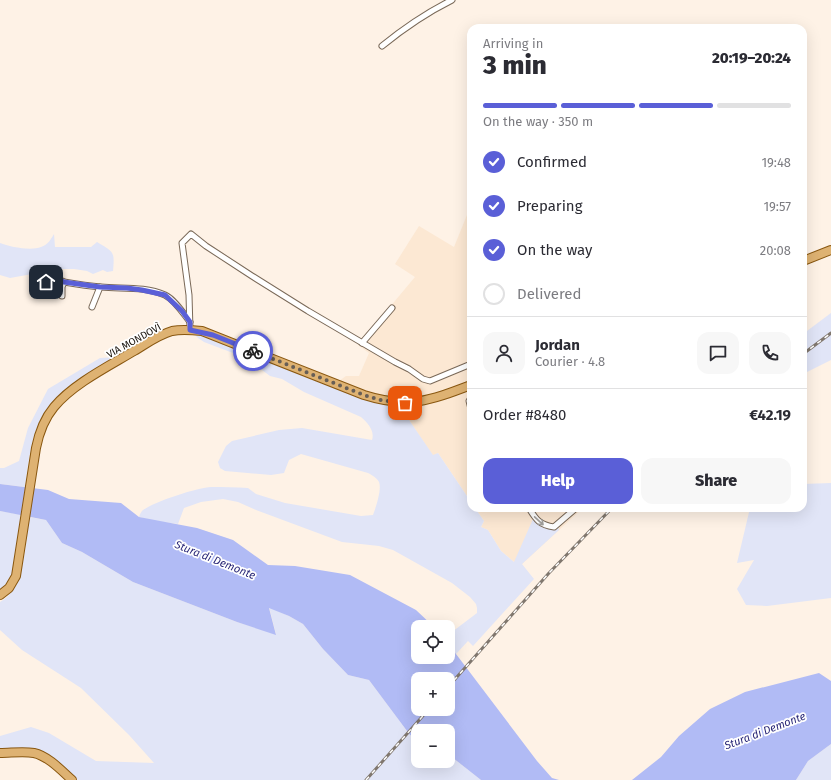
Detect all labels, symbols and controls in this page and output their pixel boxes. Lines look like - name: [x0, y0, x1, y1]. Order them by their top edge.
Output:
- text: Arriving in: [483, 36, 543, 51]
- text: 20:19–20:24: [712, 49, 791, 67]
- text: 3 min: [483, 50, 547, 81]
- text: On the way · 350 m: [483, 114, 593, 129]
- icon: check: [483, 151, 505, 173]
- text: Confirmed: [517, 153, 587, 171]
- text: 19:48: [761, 155, 791, 170]
- icon: check: [483, 195, 505, 217]
- text: Preparing: [517, 197, 582, 215]
- text: 19:57: [763, 199, 791, 214]
- icon: check: [483, 239, 505, 261]
- text: On the way: [517, 241, 592, 259]
- text: 20:08: [760, 243, 791, 258]
- pin: [29, 265, 63, 299]
- icon: home: [35, 271, 57, 293]
- text: Delivered: [517, 285, 581, 303]
- street label: VIA MONDOVÌ: [104, 319, 163, 361]
- courier: [233, 331, 273, 371]
- button: person: [483, 332, 525, 374]
- button: chat: [697, 332, 739, 374]
- button: phone: [749, 332, 791, 374]
- text: Jordan: [535, 336, 580, 354]
- icon: bike: [242, 340, 264, 362]
- text: Courier · 4.8: [535, 354, 605, 369]
- pin: [388, 386, 422, 420]
- icon: bag: [394, 392, 416, 414]
- text: Order #8480: [483, 406, 566, 424]
- text: €42.19: [749, 406, 791, 424]
- button: Help: [483, 458, 633, 504]
- button: Share: [641, 458, 791, 504]
- one-way arrow: [534, 516, 544, 526]
- water label: Stura di Demonte: [172, 538, 257, 582]
- map controls: [411, 620, 455, 768]
- button: locate: [411, 620, 455, 664]
- button: +: [411, 672, 455, 716]
- water label: Stura di Demonte: [722, 709, 808, 753]
- button: −: [411, 724, 455, 768]

